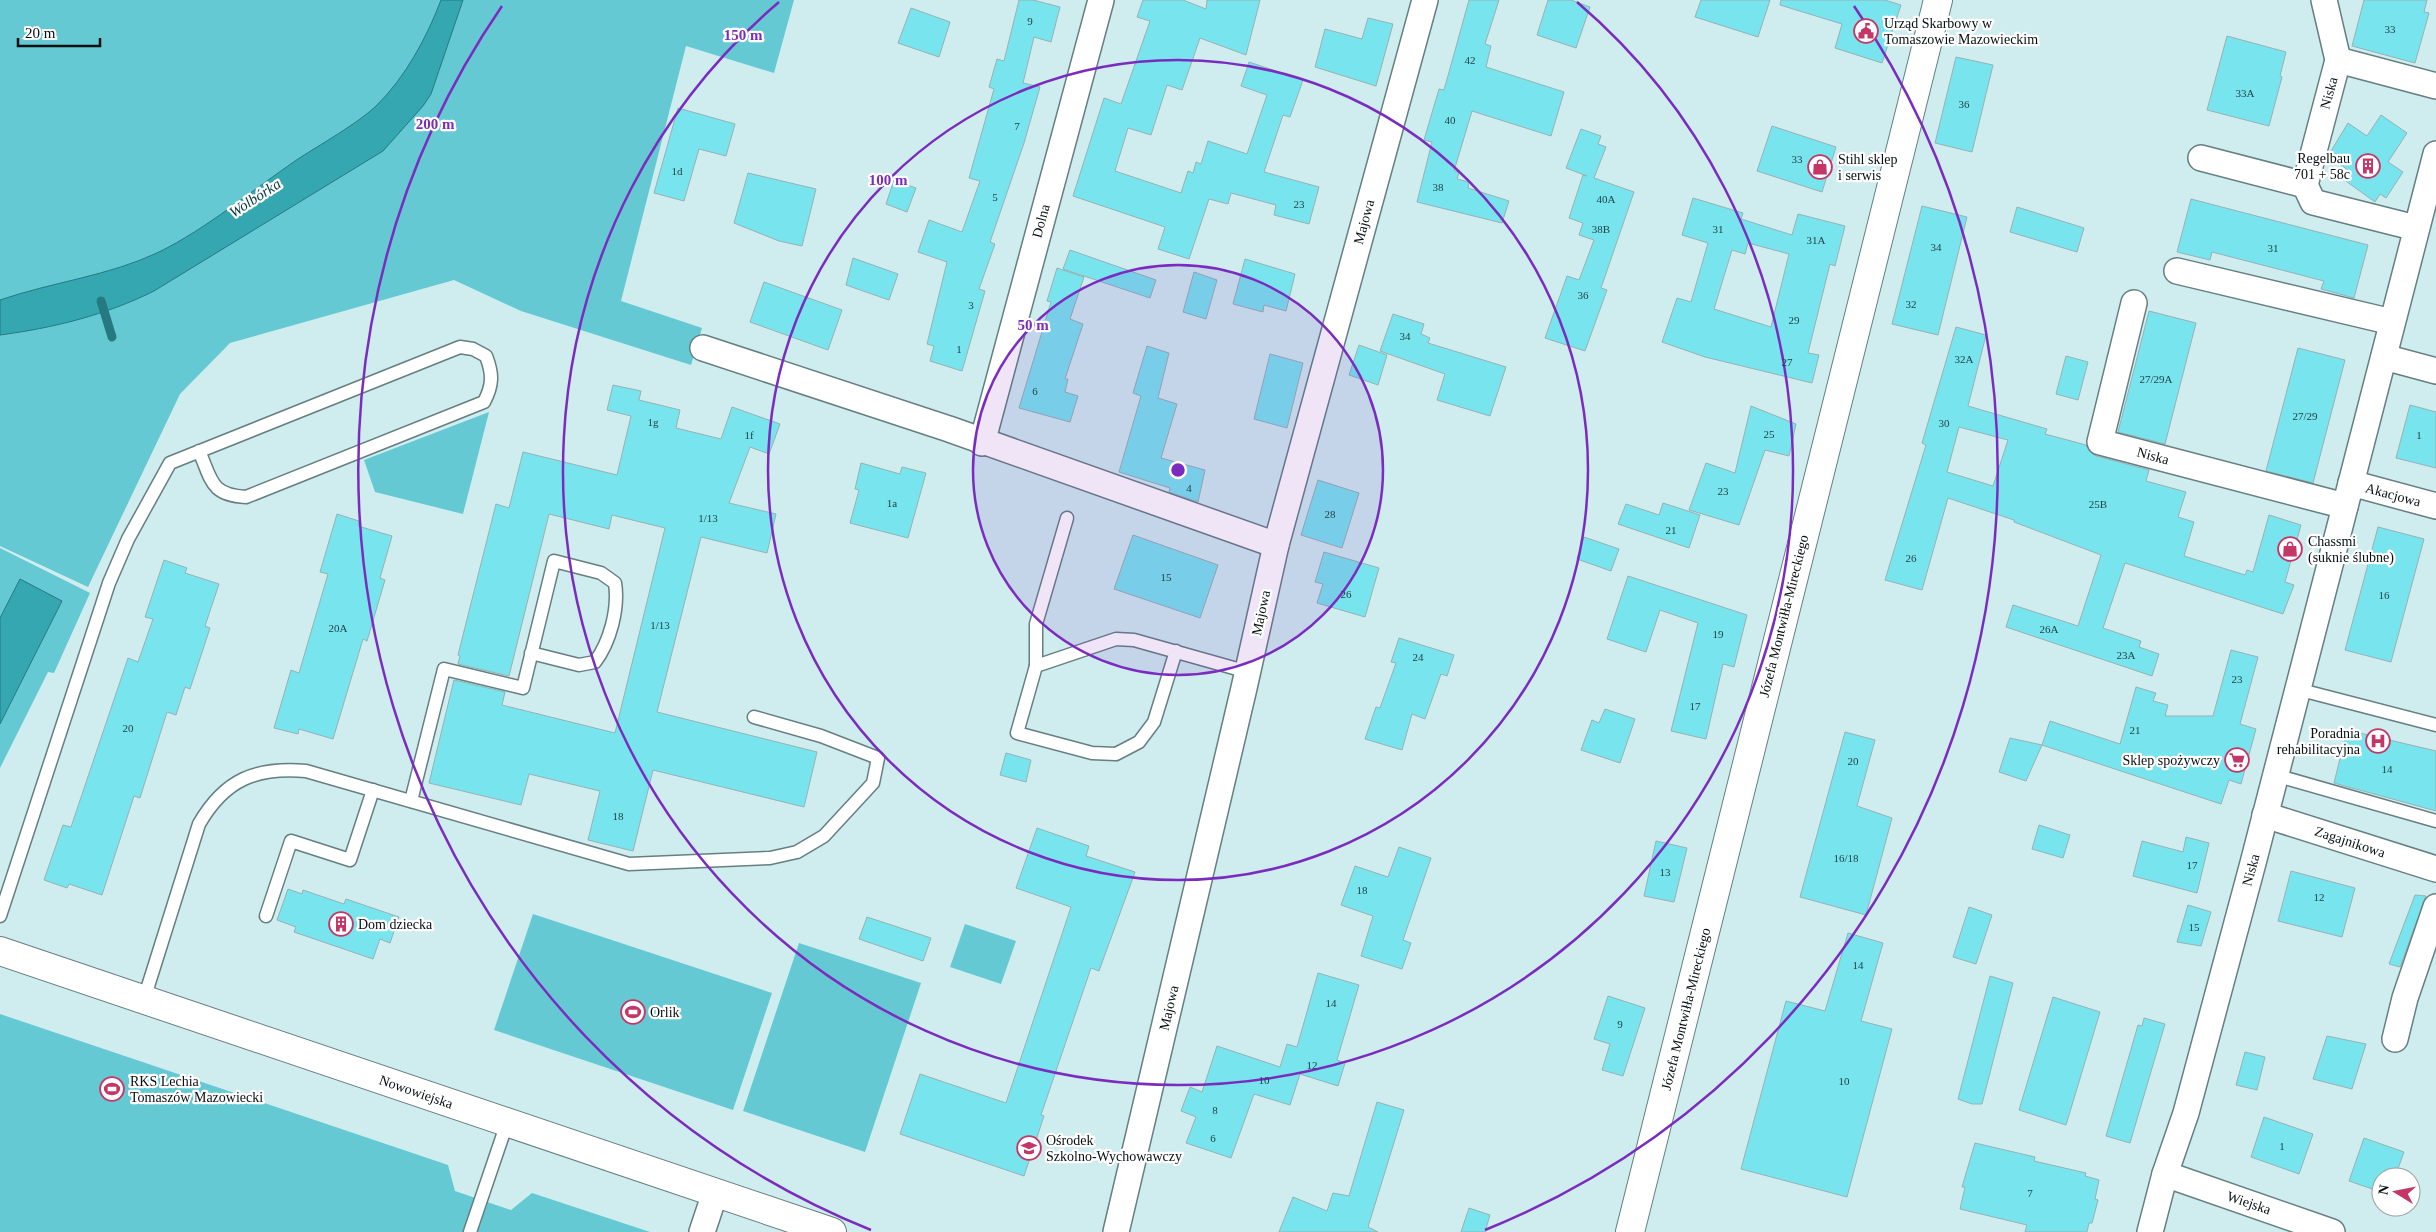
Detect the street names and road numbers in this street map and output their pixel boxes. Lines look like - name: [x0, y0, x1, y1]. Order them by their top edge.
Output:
- street label: Niska: [2318, 75, 2341, 111]
- street label: Majowa: [1351, 197, 1377, 246]
- street label: Dolna: [1029, 202, 1053, 239]
- street label: Niska: [2135, 445, 2171, 468]
- street label: Akacjowa: [2364, 480, 2423, 510]
- street label: Józefa Montwiłła-Mireckiego: [1757, 533, 1811, 699]
- street label: Majowa: [1249, 588, 1273, 637]
- street label: Zagajnikowa: [2313, 824, 2388, 861]
- street label: Niska: [2240, 852, 2263, 888]
- street label: Józefa Montwiłła-Mireckiego: [1659, 926, 1713, 1092]
- street label: Majowa: [1157, 983, 1182, 1032]
- street label: Nowowiejska: [377, 1072, 456, 1112]
- street label: Wiejska: [2225, 1189, 2274, 1218]

